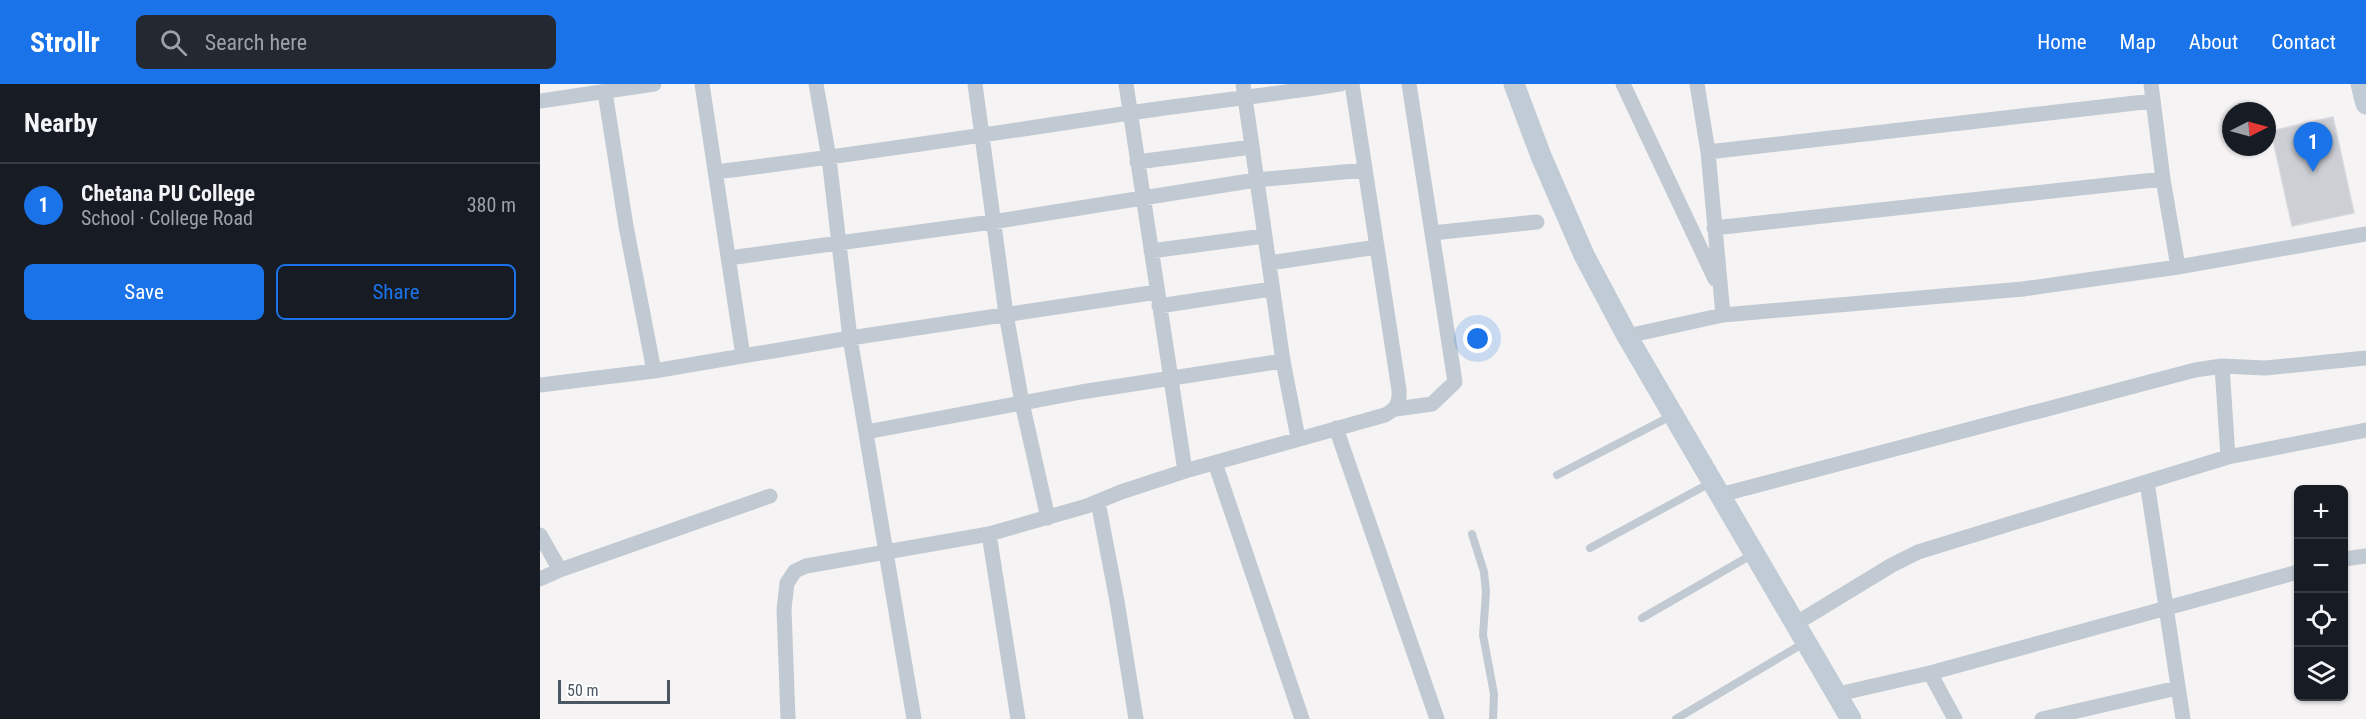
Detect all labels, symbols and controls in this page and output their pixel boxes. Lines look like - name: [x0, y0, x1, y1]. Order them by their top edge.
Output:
- search box: [136, 15, 556, 69]
- text: Strollr: [30, 26, 100, 59]
- icon: search: [157, 26, 190, 59]
- text: Search here: [205, 30, 307, 55]
- text: Home: [2037, 30, 2087, 54]
- text: Map: [2120, 30, 2156, 54]
- text: About: [2189, 30, 2238, 54]
- text: Contact: [2271, 30, 2336, 54]
- north arrow: [2222, 102, 2276, 156]
- text: Nearby: [24, 108, 98, 138]
- pin: 1: [2294, 122, 2332, 172]
- text: Chetana PU College: [81, 181, 255, 206]
- text: 1: [38, 193, 49, 217]
- text: 380 m: [467, 193, 516, 217]
- text: School · College Road: [81, 206, 253, 230]
- button: Save: [24, 264, 264, 320]
- button: Share: [276, 264, 516, 320]
- your location: [1463, 324, 1492, 353]
- map controls: [2294, 485, 2348, 701]
- button: +: [2294, 485, 2348, 539]
- button: −: [2294, 539, 2348, 593]
- button: locate: [2294, 593, 2348, 647]
- button: layers: [2294, 647, 2348, 701]
- scale bar: [558, 677, 670, 704]
- text: 50 m: [567, 681, 599, 700]

